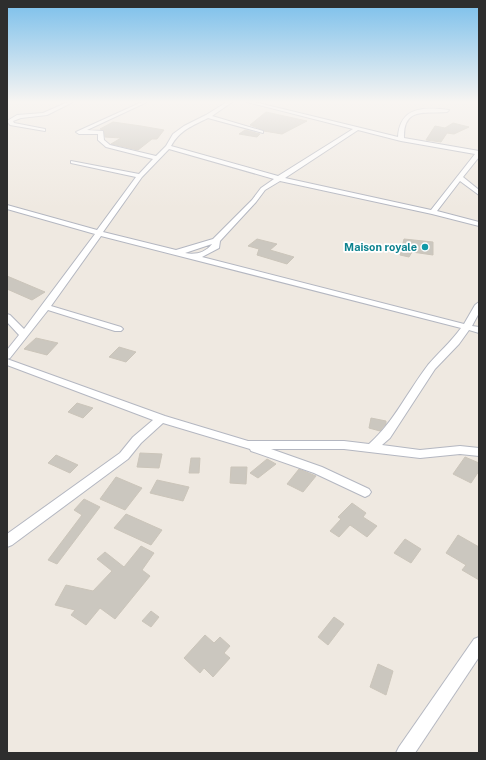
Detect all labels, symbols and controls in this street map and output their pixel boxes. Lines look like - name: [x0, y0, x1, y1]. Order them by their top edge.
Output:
- place label: Maison royale: [344, 241, 417, 253]
- marker: Maison royale: [420, 242, 430, 252]

